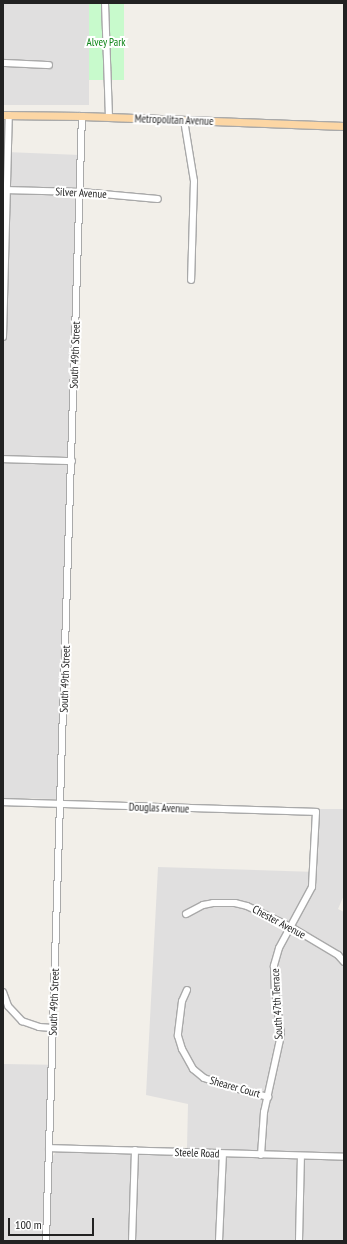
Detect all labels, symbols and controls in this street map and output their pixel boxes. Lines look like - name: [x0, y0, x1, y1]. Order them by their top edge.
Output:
- park label: Alvey Park: [86, 35, 126, 49]
- street label: Metropolitan Avenue: [134, 112, 214, 128]
- street label: Silver Avenue: [55, 185, 107, 201]
- street label: South 49th Street: [67, 321, 83, 389]
- street label: South 49th Street: [57, 645, 73, 713]
- street label: Douglas Avenue: [128, 800, 190, 816]
- street label: Chester Avenue: [250, 902, 308, 942]
- street label: South 49th Street: [46, 968, 62, 1036]
- street label: South 47th Terrace: [269, 968, 285, 1040]
- street label: Shearer Court: [208, 1073, 262, 1101]
- street label: Steele Road: [174, 1146, 220, 1160]
- scale bar: [10, 1210, 96, 1236]
- text: 100 m: [15, 1217, 42, 1232]

